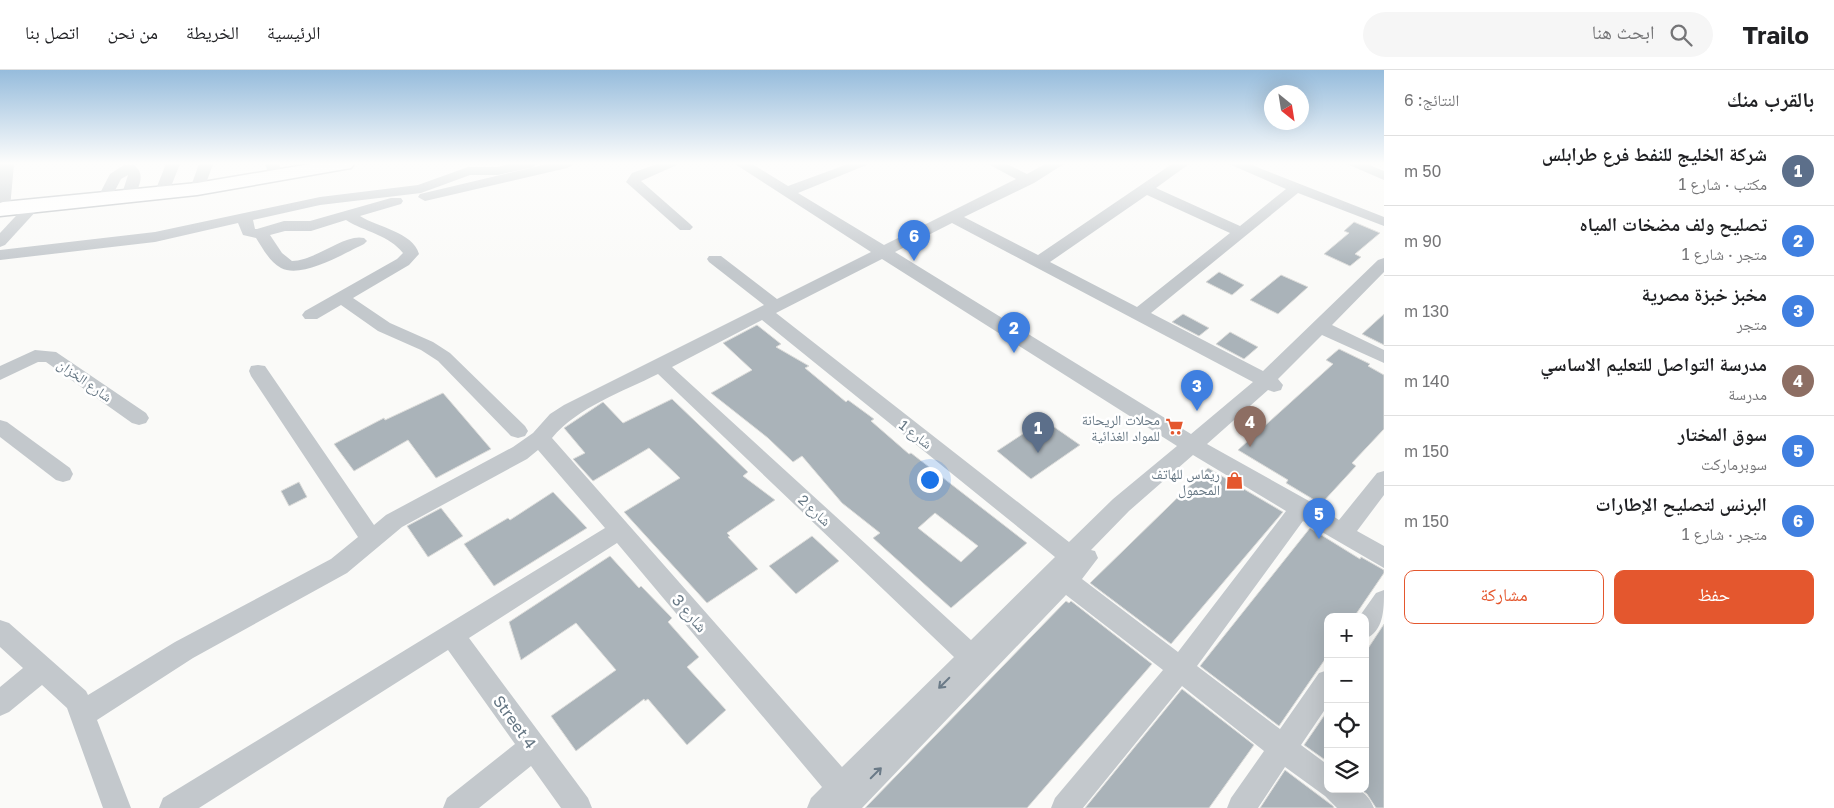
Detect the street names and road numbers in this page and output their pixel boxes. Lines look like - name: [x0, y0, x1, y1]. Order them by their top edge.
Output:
- street label: شارع الخزان: [53, 355, 116, 407]
- street label: شارع 1: [895, 416, 936, 454]
- street label: شارع 2: [794, 491, 835, 531]
- street label: شارع 3: [667, 590, 712, 637]
- street label: Street 4: [489, 691, 541, 753]

